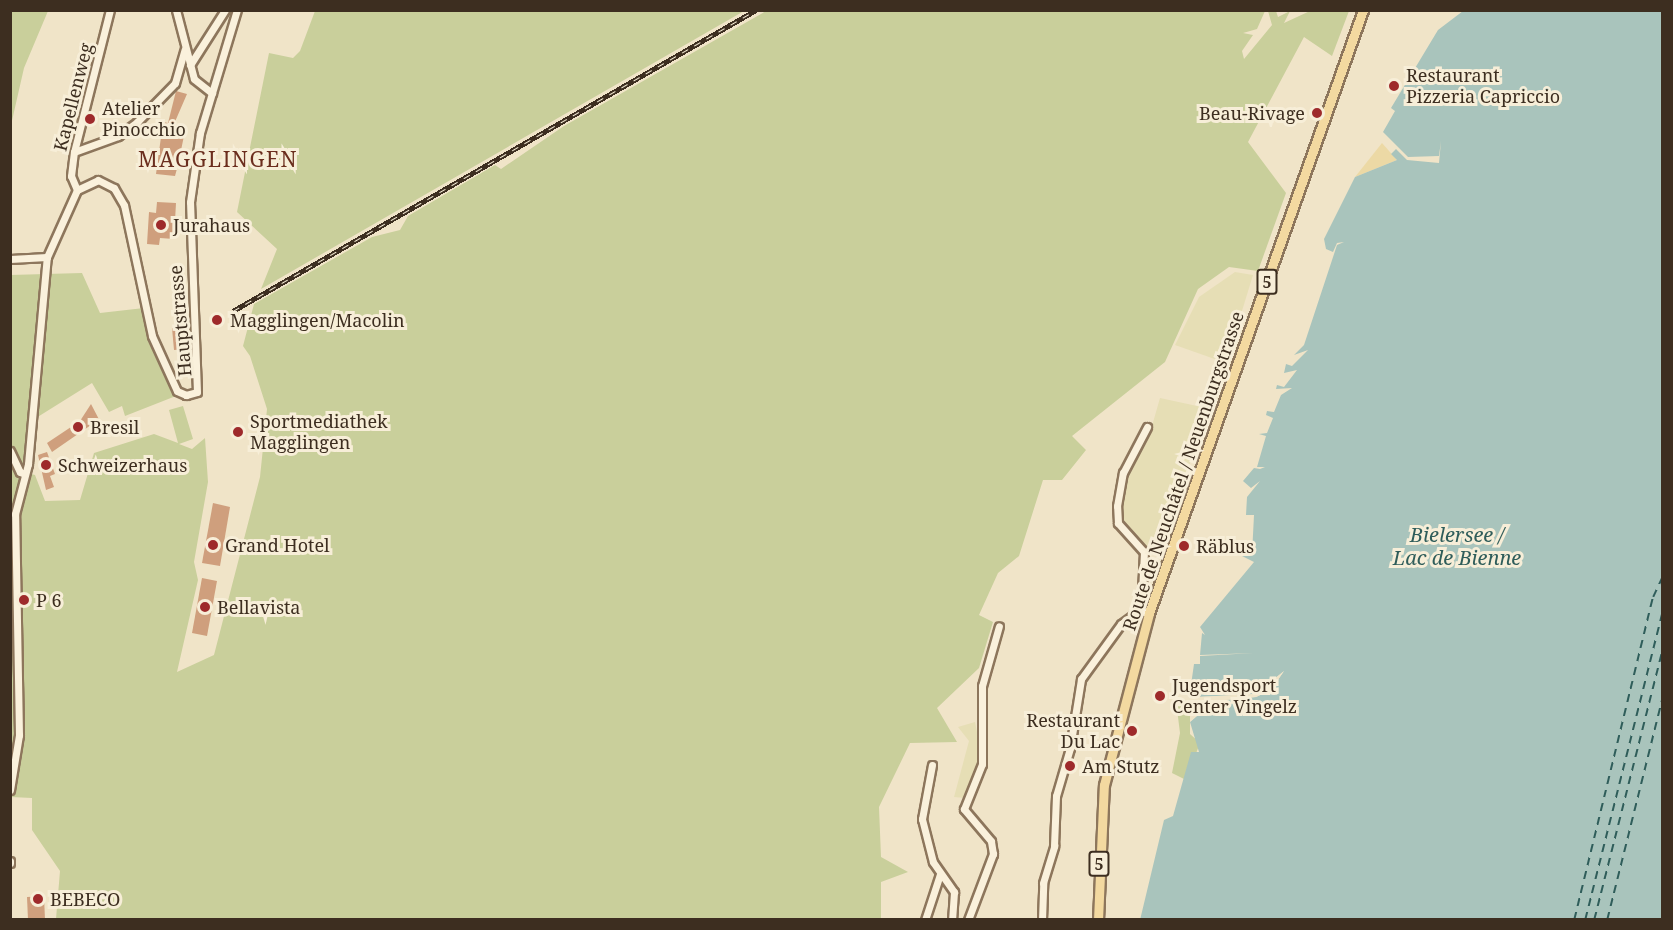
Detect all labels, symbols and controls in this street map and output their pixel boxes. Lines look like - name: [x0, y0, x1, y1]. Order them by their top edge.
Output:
- street label: Kapellenweg: [49, 41, 97, 153]
- place label: Restaurant Pizzeria Capriccio: [1406, 65, 1560, 107]
- marker: Restaurant Pizzeria Capriccio: [1387, 79, 1401, 93]
- place label: Atelier Pinocchio: [102, 98, 186, 140]
- place label: Beau-Rivage: [1199, 102, 1305, 124]
- marker: Beau-Rivage: [1310, 106, 1324, 120]
- marker: Atelier Pinocchio: [83, 112, 97, 126]
- district label: MAGGLINGEN: [138, 146, 298, 172]
- place label: Jurahaus: [173, 214, 250, 236]
- marker: Jurahaus: [154, 218, 168, 232]
- street label: Hauptstrasse: [164, 264, 196, 378]
- road number: 5: [1255, 269, 1279, 295]
- place label: Magglingen/Macolin: [230, 309, 405, 331]
- street label: Route de Neuchâtel / Neuenburgstrasse: [1118, 309, 1248, 633]
- marker: Magglingen/Macolin: [208, 311, 226, 329]
- place label: Sportmediathek Magglingen: [250, 411, 388, 454]
- place label: Bresil: [90, 416, 139, 438]
- marker: Bresil: [71, 420, 85, 434]
- marker: Sportmediathek Magglingen: [231, 425, 245, 439]
- place label: Schweizerhaus: [58, 454, 187, 476]
- marker: Schweizerhaus: [39, 458, 53, 472]
- water label: Bielersee / Lac de Bienne: [1393, 522, 1521, 569]
- place label: Grand Hotel: [225, 534, 330, 556]
- place label: Räblus: [1196, 535, 1254, 557]
- marker: Grand Hotel: [206, 538, 220, 552]
- marker: Räblus: [1177, 539, 1191, 553]
- place label: P 6: [36, 589, 62, 611]
- marker: P 6: [17, 593, 31, 607]
- place label: Bellavista: [217, 596, 300, 618]
- marker: Bellavista: [198, 600, 212, 614]
- place label: Jugendsport Center Vingelz: [1172, 675, 1297, 718]
- marker: Jugendsport Center Vingelz: [1153, 689, 1167, 703]
- place label: Restaurant Du Lac: [1026, 710, 1120, 752]
- marker: Restaurant Du Lac: [1125, 724, 1139, 738]
- place label: Am Stutz: [1082, 755, 1159, 777]
- marker: Am Stutz: [1063, 759, 1077, 773]
- road number: 5: [1087, 851, 1111, 877]
- place label: BEBECO: [50, 888, 120, 910]
- marker: BEBECO: [31, 892, 45, 906]

